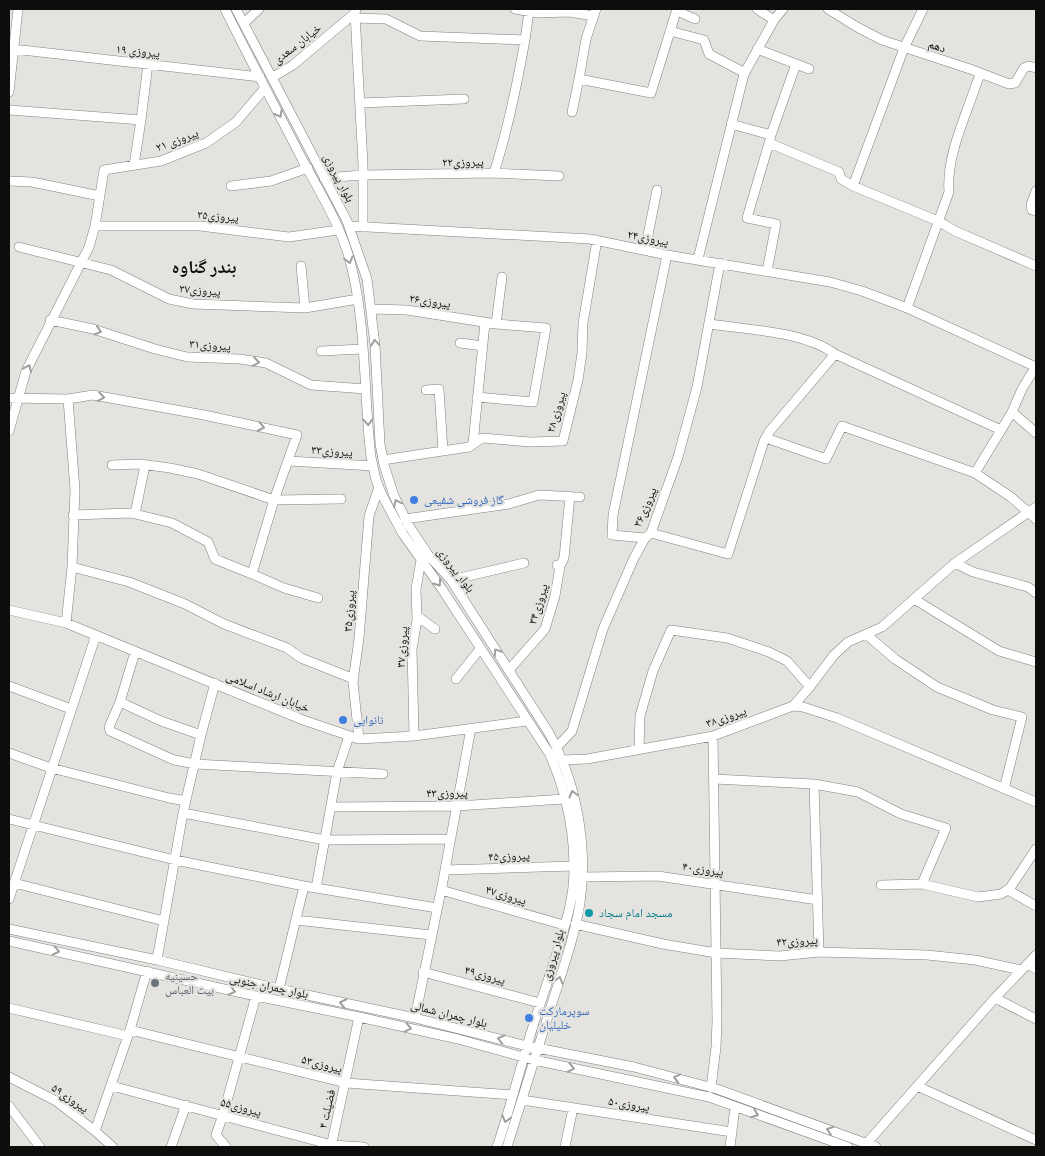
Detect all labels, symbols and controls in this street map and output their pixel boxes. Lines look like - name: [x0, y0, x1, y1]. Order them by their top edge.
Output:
- street label: خیابان سعدی: [270, 21, 325, 68]
- street label: دهم: [926, 37, 947, 56]
- street label: پیروزی ۱۹: [115, 42, 161, 61]
- one-way arrow: [273, 109, 283, 118]
- street label: پیروزی ۲۱: [154, 125, 201, 155]
- street label: بلوار پیروزی: [320, 151, 358, 205]
- street label: پیروزی۲۲: [442, 155, 484, 170]
- street label: پیروزی۲۵: [197, 207, 240, 226]
- street label: پیروزی۲۴: [626, 227, 670, 250]
- district label: بندر گناوه: [172, 256, 236, 278]
- one-way arrow: [344, 256, 354, 264]
- street label: پیروزی۲۷: [179, 281, 222, 300]
- street label: پیروزی۲۶: [408, 291, 452, 312]
- one-way arrow: [93, 326, 101, 336]
- street label: پیروزی۳۱: [189, 337, 232, 354]
- one-way arrow: [369, 339, 380, 347]
- one-way arrow: [252, 356, 261, 366]
- one-way arrow: [21, 364, 32, 373]
- street label: پیروزی۲۸: [544, 390, 570, 434]
- one-way arrow: [97, 391, 105, 401]
- one-way arrow: [363, 418, 374, 426]
- one-way arrow: [256, 422, 265, 432]
- street label: پیروزی۳۳: [311, 443, 354, 460]
- street label: پیروزی۳۶: [630, 485, 661, 529]
- place label: گاز فروشی شفیعی: [424, 493, 504, 508]
- marker: گاز فروشی شفیعی: [408, 494, 420, 506]
- one-way arrow: [394, 499, 404, 508]
- street label: بلوار پیروزی: [433, 545, 478, 596]
- one-way arrow: [432, 578, 441, 587]
- street label: پیروزی۳۴: [525, 582, 552, 626]
- street label: پیروزی۳۵: [341, 589, 358, 632]
- street label: پیروزی۳۷: [394, 625, 411, 668]
- one-way arrow: [494, 648, 504, 657]
- street label: خیابان ارشاد اسلامی: [224, 669, 312, 716]
- street label: پیروزی۳۸: [704, 703, 749, 731]
- place label: نانوایی: [353, 713, 383, 728]
- marker: نانوایی: [337, 714, 349, 726]
- street label: پیروزی۴۳: [426, 786, 468, 801]
- one-way arrow: [568, 791, 578, 799]
- street label: پیروزی۴۵: [488, 848, 531, 865]
- street label: پیروزی۴۰: [681, 859, 725, 880]
- street label: پیروزی۴۷: [484, 883, 528, 909]
- place label: مسجد امام سجاد: [599, 906, 673, 921]
- marker: مسجد امام سجاد: [583, 907, 595, 919]
- street label: بلوار پیروزی: [539, 928, 568, 983]
- street label: پیروزی۴۲: [776, 933, 819, 950]
- one-way arrow: [52, 946, 61, 956]
- street label: پیروزی۴۹: [463, 963, 507, 988]
- place label: حسینیه بیت العباس: [165, 969, 214, 998]
- street label: بلوار چمران جنوبی: [228, 971, 310, 1002]
- one-way arrow: [553, 976, 563, 984]
- marker: حسینیه بیت العباس: [149, 977, 161, 989]
- one-way arrow: [227, 985, 236, 996]
- one-way arrow: [338, 998, 347, 1008]
- street label: بلوار چمران شمالی: [409, 998, 489, 1031]
- place label: سوپرمارکت خلیلیان: [539, 1004, 590, 1033]
- marker: سوپرمارکت خلیلیان: [523, 1012, 535, 1024]
- one-way arrow: [404, 1022, 413, 1033]
- one-way arrow: [496, 1034, 505, 1045]
- street label: پیروزی۵۳: [300, 1052, 344, 1077]
- one-way arrow: [567, 1062, 576, 1072]
- one-way arrow: [672, 1073, 681, 1084]
- street label: پیروزی۵۹: [48, 1081, 92, 1117]
- street label: فضیلت ۴: [316, 1088, 339, 1130]
- street label: پیروزی۵۰: [607, 1094, 651, 1115]
- street label: پیروزی۵۵: [219, 1095, 263, 1120]
- one-way arrow: [750, 1108, 759, 1118]
- one-way arrow: [501, 1114, 512, 1123]
- one-way arrow: [827, 1126, 835, 1136]

